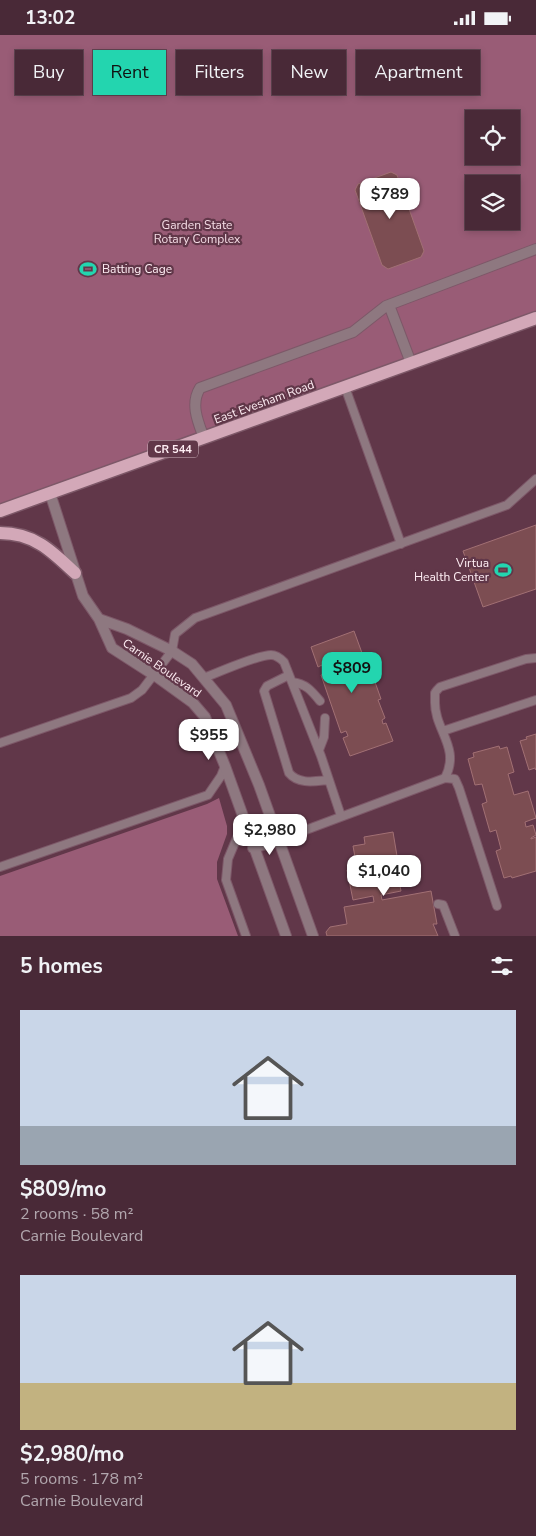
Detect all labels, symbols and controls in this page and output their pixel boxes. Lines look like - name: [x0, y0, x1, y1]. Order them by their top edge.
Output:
- text: 13:02: [25, 5, 75, 31]
- chip: Buy: [15, 50, 83, 95]
- chip: Rent: [93, 50, 166, 95]
- chip: Filters: [176, 50, 262, 95]
- chip: New: [272, 50, 346, 95]
- chip: Apartment: [356, 50, 480, 95]
- map controls: [465, 110, 520, 230]
- button: locate: [465, 110, 520, 165]
- button: layers: [465, 175, 520, 230]
- pin: $789: [360, 177, 420, 220]
- text: $789: [371, 183, 409, 205]
- park label: Garden State Rotary Complex: [154, 217, 241, 247]
- sports icon: Batting Cage: [78, 259, 98, 279]
- place label: Batting Cage: [102, 261, 172, 277]
- street label: East Evesham Road: [212, 376, 316, 428]
- road number: CR 544: [148, 441, 198, 457]
- place label: Virtua Health Center: [414, 555, 490, 585]
- sports icon: Virtua Health Center: [493, 560, 513, 580]
- street label: Carnie Boulevard: [120, 635, 204, 701]
- pin: $809: [322, 651, 382, 694]
- text: $809: [333, 657, 371, 679]
- pin: $955: [179, 719, 239, 761]
- text: $955: [190, 724, 228, 746]
- pin: $2,980: [229, 813, 311, 856]
- text: $2,980: [244, 819, 296, 841]
- pin: $1,040: [343, 855, 425, 897]
- text: $1,040: [358, 860, 410, 882]
- text: 5 homes: [20, 952, 103, 980]
- icon: filters: [488, 952, 516, 980]
- icon: home: [223, 1043, 313, 1133]
- text: $809/mo: [20, 1175, 106, 1203]
- text: 2 rooms · 58 m²: [20, 1203, 133, 1225]
- text: Carnie Boulevard: [20, 1225, 143, 1247]
- icon: home: [223, 1308, 313, 1398]
- text: $2,980/mo: [20, 1440, 124, 1468]
- text: 5 rooms · 178 m²: [20, 1468, 143, 1490]
- text: Carnie Boulevard: [20, 1490, 143, 1512]

